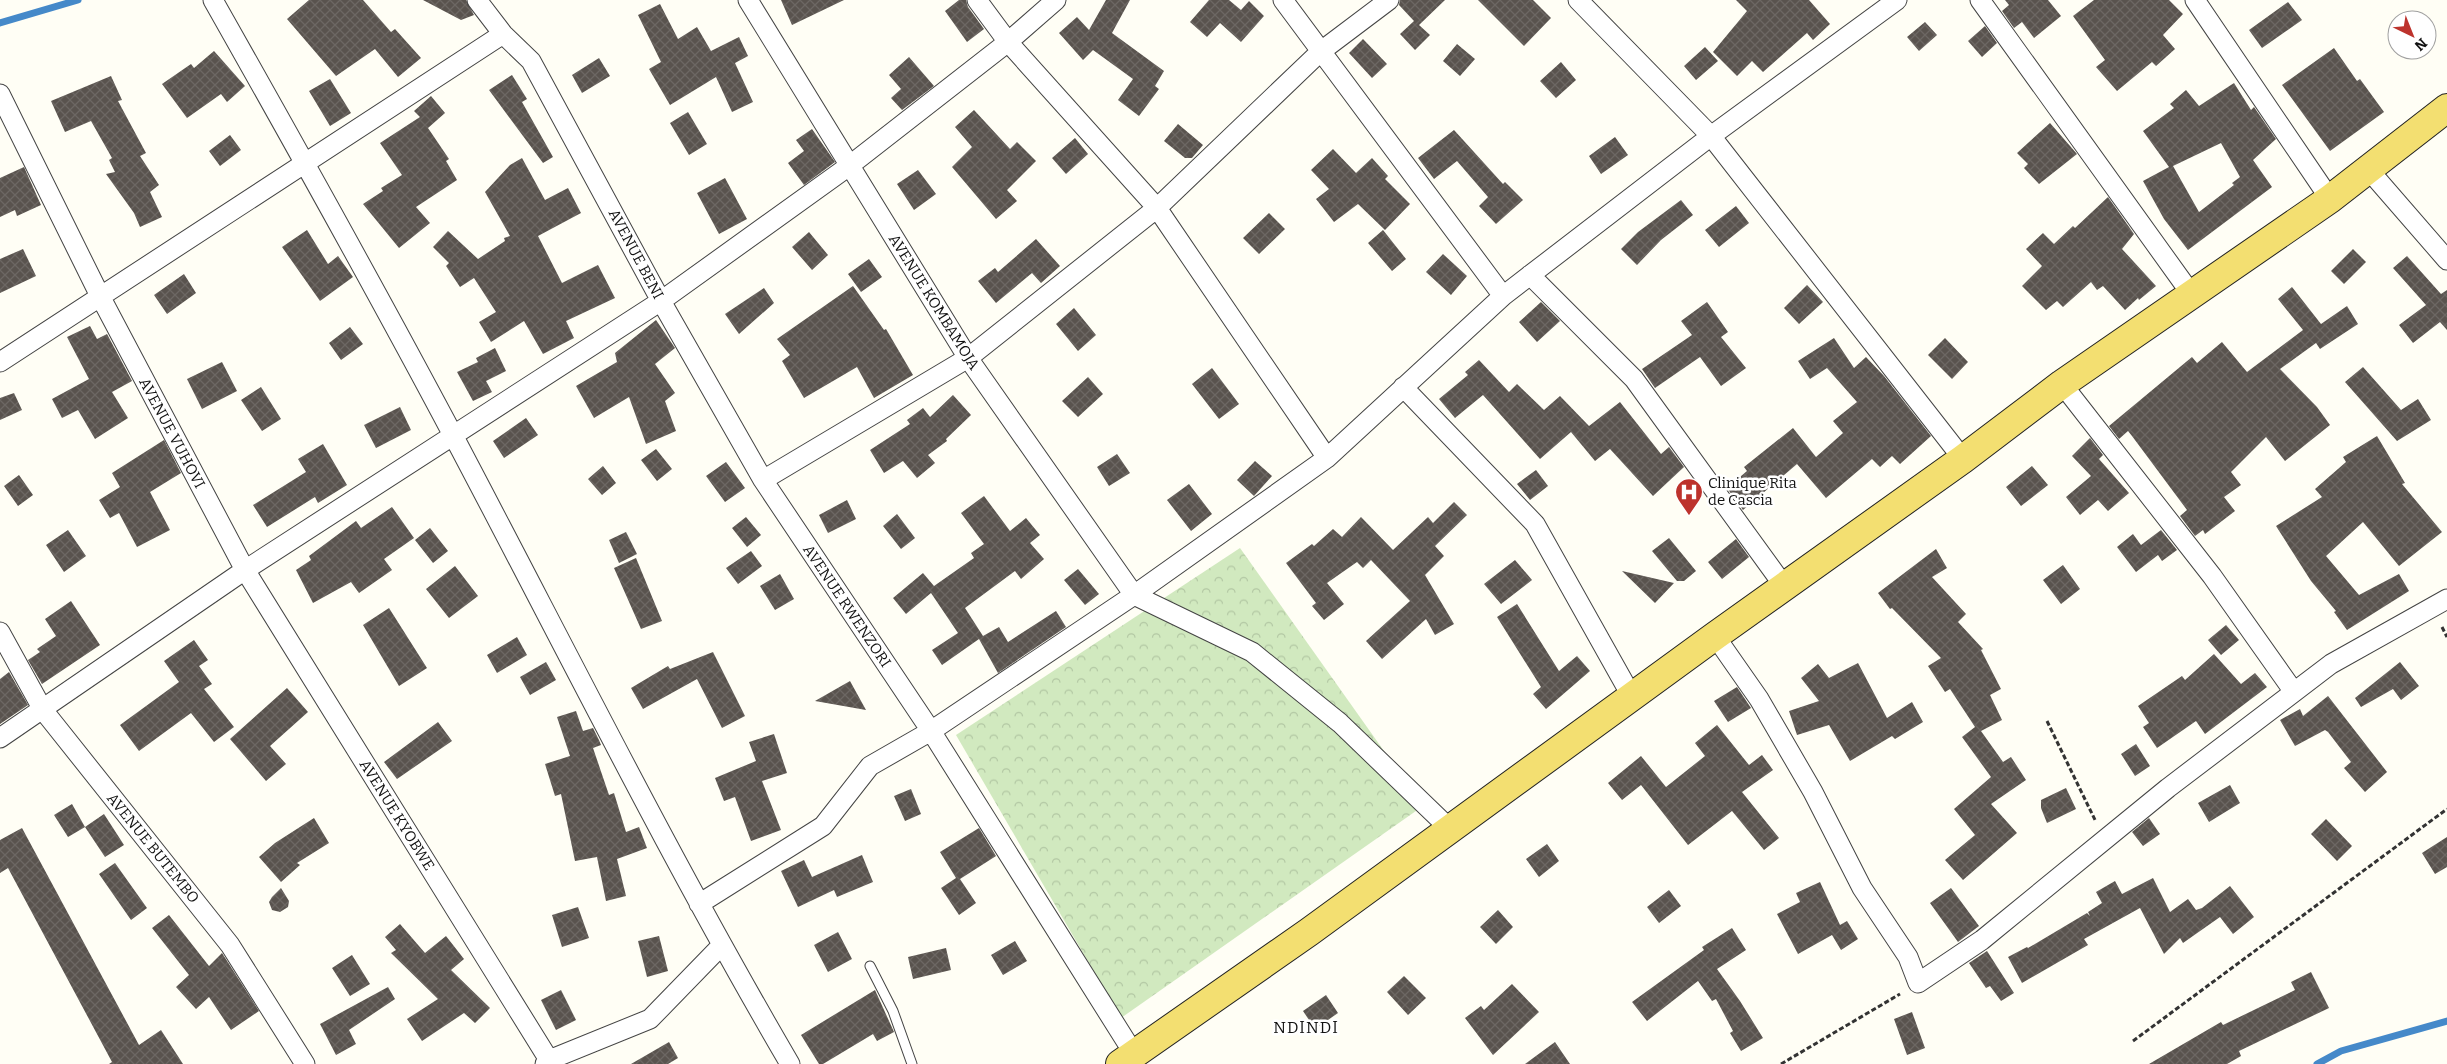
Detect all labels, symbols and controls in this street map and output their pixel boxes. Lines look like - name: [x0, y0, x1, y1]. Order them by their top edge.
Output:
- north arrow: [2387, 10, 2437, 60]
- text: N: [2411, 34, 2430, 54]
- street label: AVENUE BENI: [605, 206, 667, 302]
- street label: AVENUE KOMBAMOJA: [885, 231, 983, 374]
- street label: AVENUE VUHOVI: [135, 375, 209, 491]
- place label: Clinique Rita de Cascia: [1708, 474, 1797, 509]
- hospital icon: Clinique Rita de Cascia: [1674, 477, 1704, 516]
- street label: AVENUE RWENZORI: [799, 541, 895, 671]
- street label: AVENUE KYOBWE: [356, 756, 438, 874]
- street label: AVENUE BUTEMBO: [103, 789, 203, 907]
- district label: NDINDI: [1273, 1018, 1339, 1037]

